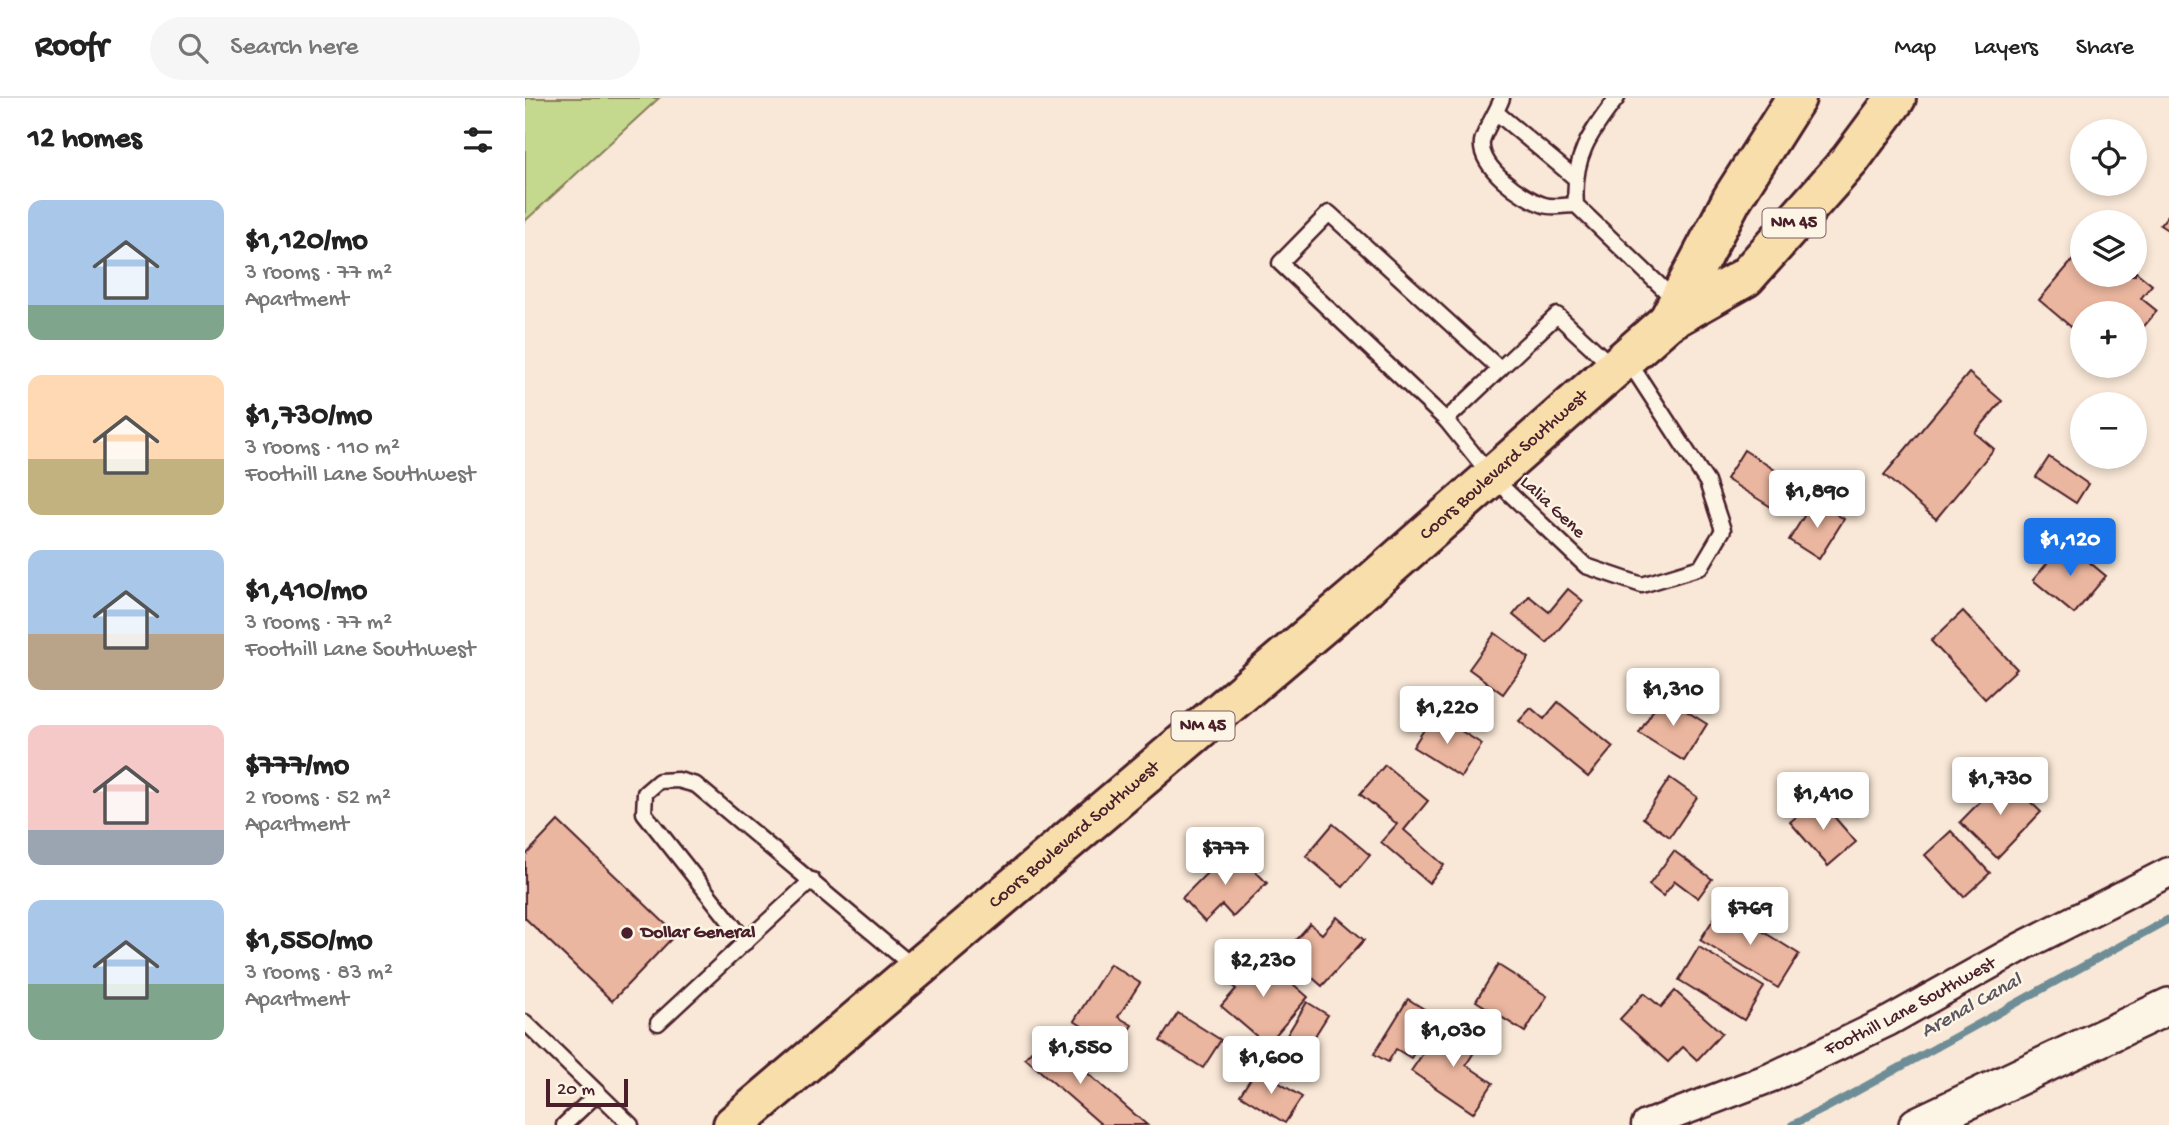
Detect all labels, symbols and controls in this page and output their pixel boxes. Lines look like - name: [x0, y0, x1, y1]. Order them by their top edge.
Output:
- search box: [150, 17, 640, 80]
- text: Roofr: [35, 29, 108, 67]
- icon: search: [174, 29, 212, 67]
- text: Search here: [230, 33, 358, 64]
- text: Map: [1894, 34, 1936, 63]
- text: Layers: [1974, 34, 2038, 63]
- text: Share: [2076, 34, 2134, 63]
- map controls: [2070, 119, 2147, 469]
- button: locate: [2070, 119, 2147, 196]
- icon: filters: [459, 121, 497, 159]
- text: 12 homes: [28, 123, 141, 158]
- road number: NM 45: [1763, 208, 1825, 238]
- button: layers: [2070, 210, 2147, 287]
- text: $1,120/mo: [245, 225, 368, 260]
- icon: home: [84, 228, 168, 312]
- text: 3 rooms · 77 m²: [245, 260, 392, 287]
- text: Apartment: [245, 287, 349, 314]
- button: +: [2070, 301, 2147, 378]
- street label: Coors Boulevard Southwest: [1415, 383, 1595, 546]
- button: −: [2070, 392, 2147, 469]
- text: $1,730/mo: [245, 400, 372, 435]
- icon: home: [84, 403, 168, 487]
- text: 3 rooms · 110 m²: [245, 435, 400, 462]
- text: Foothill Lane Southwest: [245, 462, 475, 489]
- pin: $1,890: [1760, 470, 1874, 530]
- street label: Lalia Gene: [1514, 472, 1590, 544]
- text: $1,890: [1785, 479, 1849, 506]
- pin: $1,120: [2013, 518, 2127, 578]
- text: $1,120: [2040, 527, 2100, 554]
- text: $1,410/mo: [245, 575, 367, 610]
- icon: home: [84, 578, 168, 662]
- text: 3 rooms · 77 m²: [245, 610, 392, 637]
- text: Foothill Lane Southwest: [245, 637, 475, 664]
- pin: $1,310: [1616, 668, 1730, 728]
- text: $1,310: [1642, 677, 1704, 704]
- pin: $1,220: [1390, 686, 1504, 746]
- text: $1,220: [1416, 695, 1478, 722]
- road number: NM 45: [1171, 712, 1235, 740]
- text: $777/mo: [245, 750, 349, 785]
- icon: home: [84, 753, 168, 837]
- street label: Coors Boulevard Southwest: [984, 755, 1166, 914]
- pin: $1,730: [1943, 758, 2057, 817]
- text: $1,730: [1968, 766, 2032, 793]
- pin: $1,410: [1766, 772, 1880, 832]
- text: $1,410: [1793, 781, 1853, 808]
- text: 2 rooms · 52 m²: [245, 785, 391, 812]
- text: Apartment: [245, 812, 349, 839]
- pin: $777: [1184, 828, 1266, 887]
- text: $777: [1202, 836, 1248, 863]
- pin: $769: [1709, 888, 1791, 947]
- text: $769: [1727, 896, 1773, 923]
- place label: Dollar General: [639, 922, 755, 945]
- text: $1,550/mo: [245, 925, 373, 960]
- marker: Dollar General: [619, 925, 635, 941]
- icon: home: [84, 928, 168, 1012]
- pin: $2,230: [1206, 940, 1320, 999]
- text: $2,230: [1230, 948, 1296, 975]
- street label: Foothill Lane Southwest: [1820, 951, 2002, 1062]
- text: 3 rooms · 83 m²: [245, 960, 393, 987]
- water label: Arenal Canal: [1917, 968, 2028, 1045]
- text: Apartment: [245, 987, 349, 1014]
- pin: $1,030: [1396, 1010, 1510, 1069]
- text: $1,030: [1421, 1018, 1485, 1045]
- pin: $1,550: [1023, 1026, 1137, 1086]
- text: $1,550: [1048, 1035, 1112, 1062]
- pin: $1,600: [1214, 1037, 1328, 1096]
- text: $1,600: [1239, 1045, 1303, 1072]
- scale bar: [546, 1076, 628, 1108]
- text: 20 m: [557, 1079, 595, 1102]

